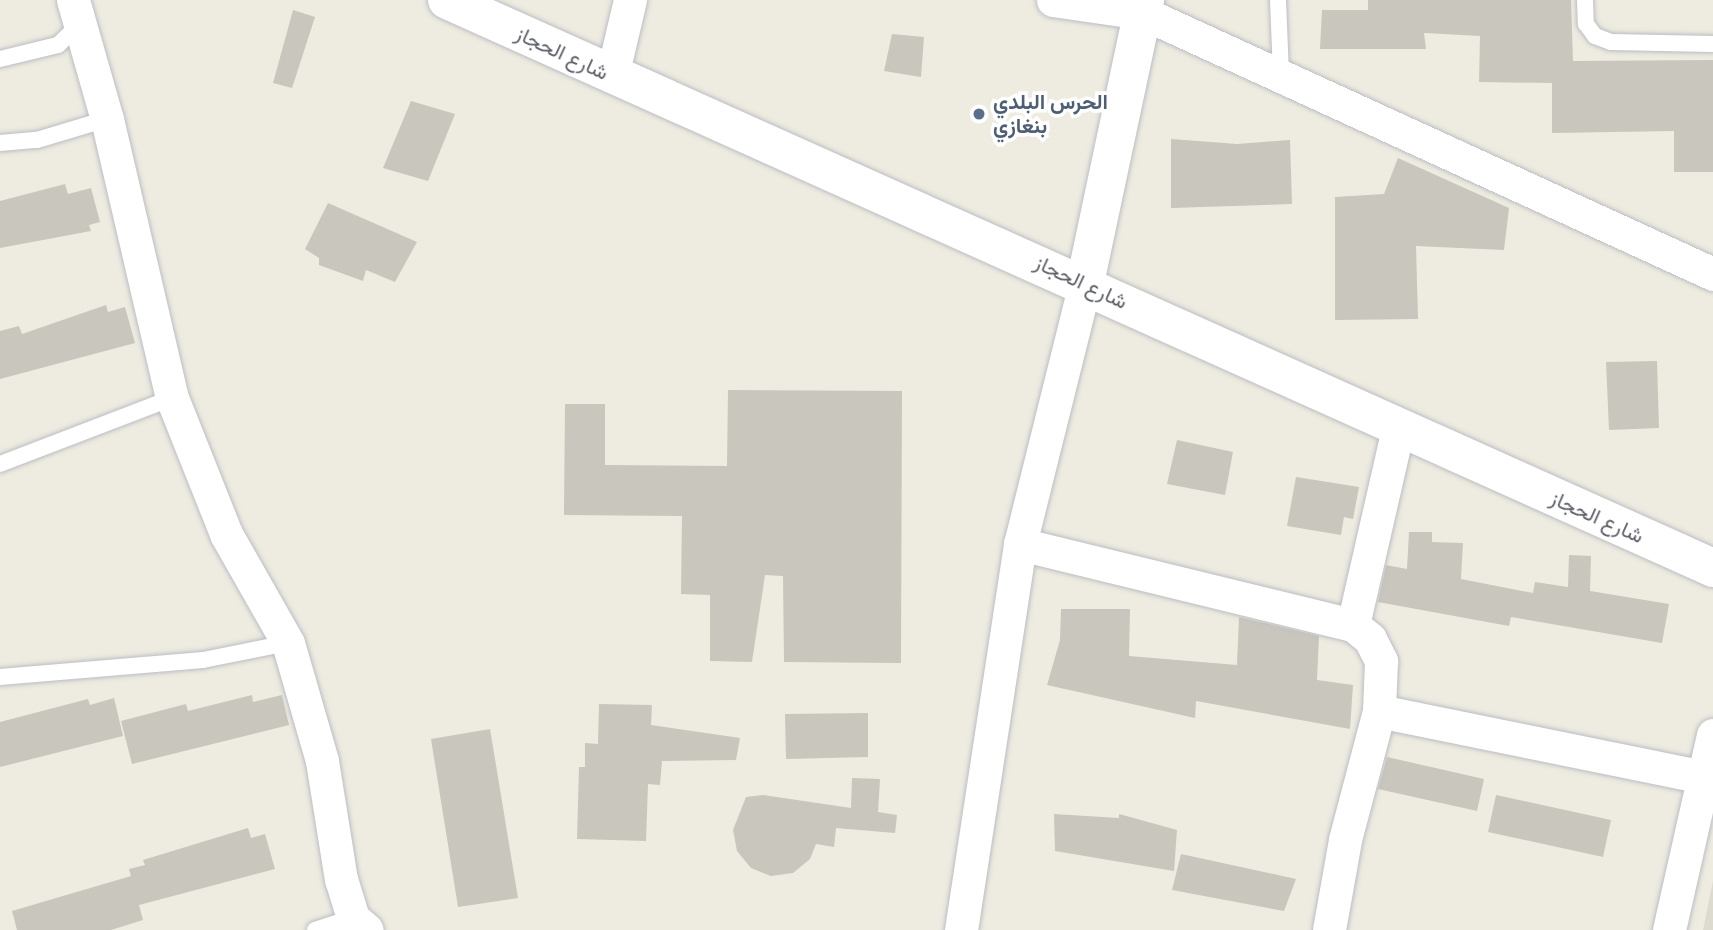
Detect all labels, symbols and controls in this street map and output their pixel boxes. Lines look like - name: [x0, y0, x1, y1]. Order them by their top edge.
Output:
- street label: شارع الحجاز: [512, 21, 612, 85]
- place label: الحرس البلدي بنغازي: [993, 89, 1108, 139]
- marker: الحرس البلدي بنغازي: [971, 106, 987, 122]
- street label: شارع الحجاز: [1031, 250, 1131, 314]
- street label: شارع الحجاز: [1546, 485, 1648, 549]

